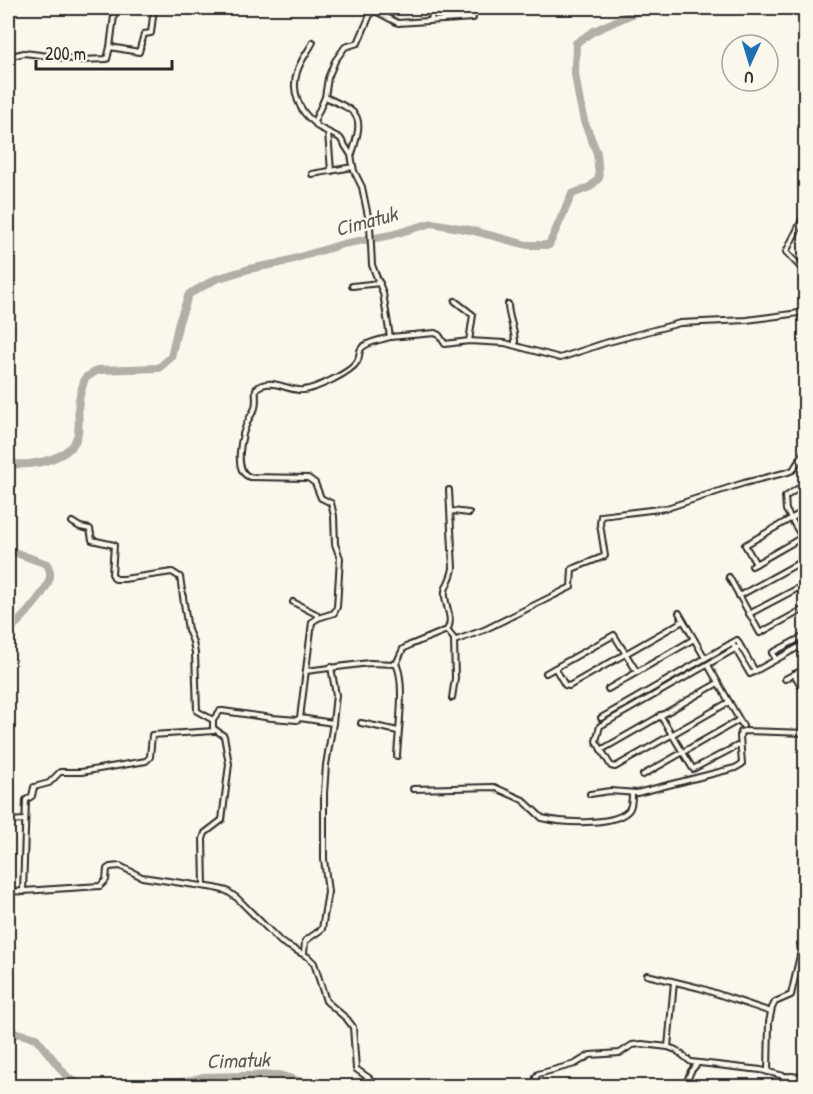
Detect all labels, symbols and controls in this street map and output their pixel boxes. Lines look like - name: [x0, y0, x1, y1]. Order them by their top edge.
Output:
- scale bar: [36, 33, 172, 71]
- north arrow: [720, 33, 780, 93]
- text: 200 m: [45, 41, 86, 66]
- text: U: [744, 67, 754, 89]
- water label: Cimatuk: [332, 198, 402, 243]
- water label: Cimatuk: [206, 1044, 272, 1076]

